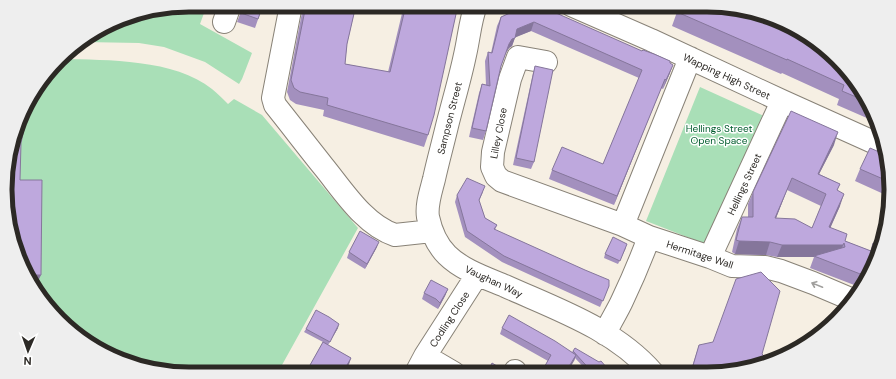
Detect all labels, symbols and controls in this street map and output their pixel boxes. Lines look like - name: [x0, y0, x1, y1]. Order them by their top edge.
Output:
- street label: Wapping High Street: [681, 50, 773, 102]
- street label: Sampson Street: [434, 81, 465, 156]
- street label: Lilley Close: [487, 106, 510, 160]
- park label: Hellings Street Open Space: [686, 122, 752, 147]
- street label: Hellings Street: [724, 151, 764, 217]
- street label: Hermitage Wall: [665, 238, 735, 271]
- street label: Vaughan Way: [463, 262, 525, 301]
- one-way arrow: [811, 280, 823, 288]
- street label: Codling Close: [427, 289, 472, 350]
- north arrow: [8, 331, 48, 371]
- text: N: [23, 354, 32, 368]

